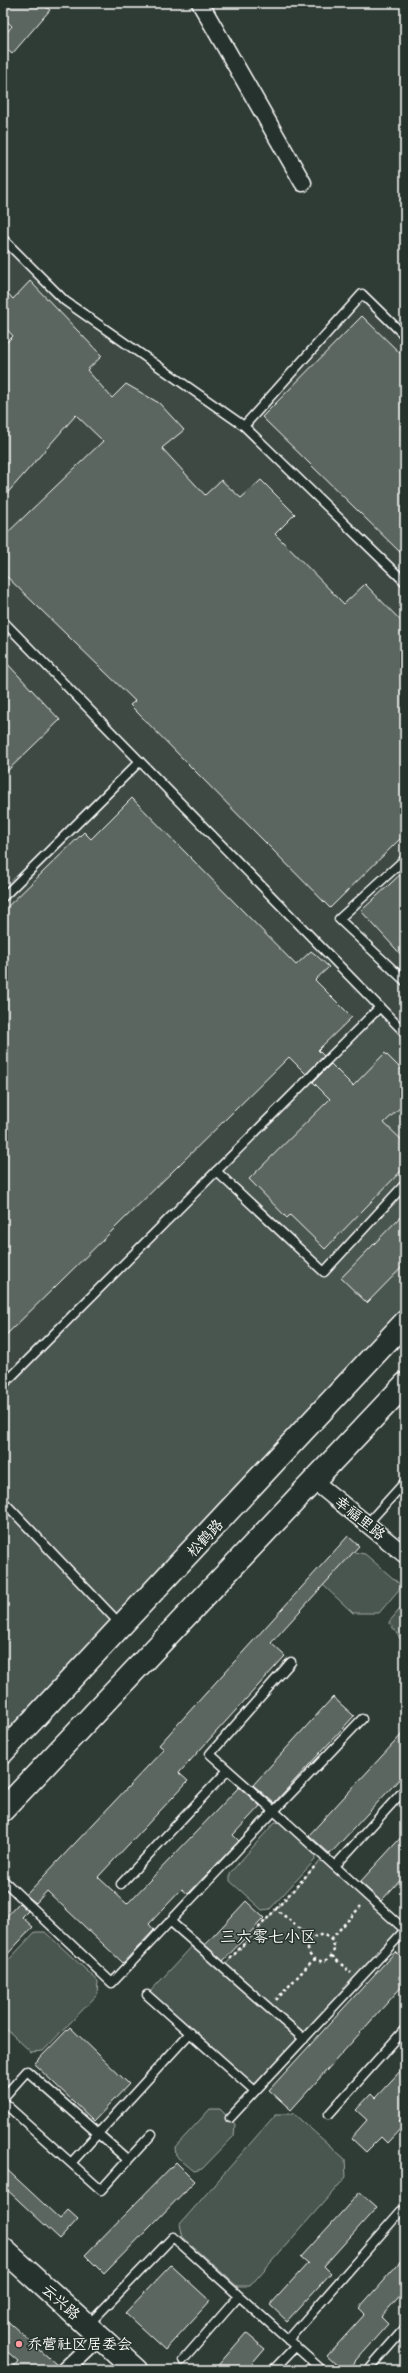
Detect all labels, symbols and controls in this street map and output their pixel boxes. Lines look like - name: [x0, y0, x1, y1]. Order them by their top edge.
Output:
- street label: 幸福里路: [330, 1491, 390, 1545]
- street label: 松鹤路: [182, 1515, 228, 1561]
- district label: 三六零七小区: [220, 1926, 316, 1947]
- street label: 云兴路: [38, 2280, 84, 2324]
- place label: 乔营社区居委会: [27, 2334, 132, 2354]
- marker: 乔营社区居委会: [14, 2339, 24, 2349]

